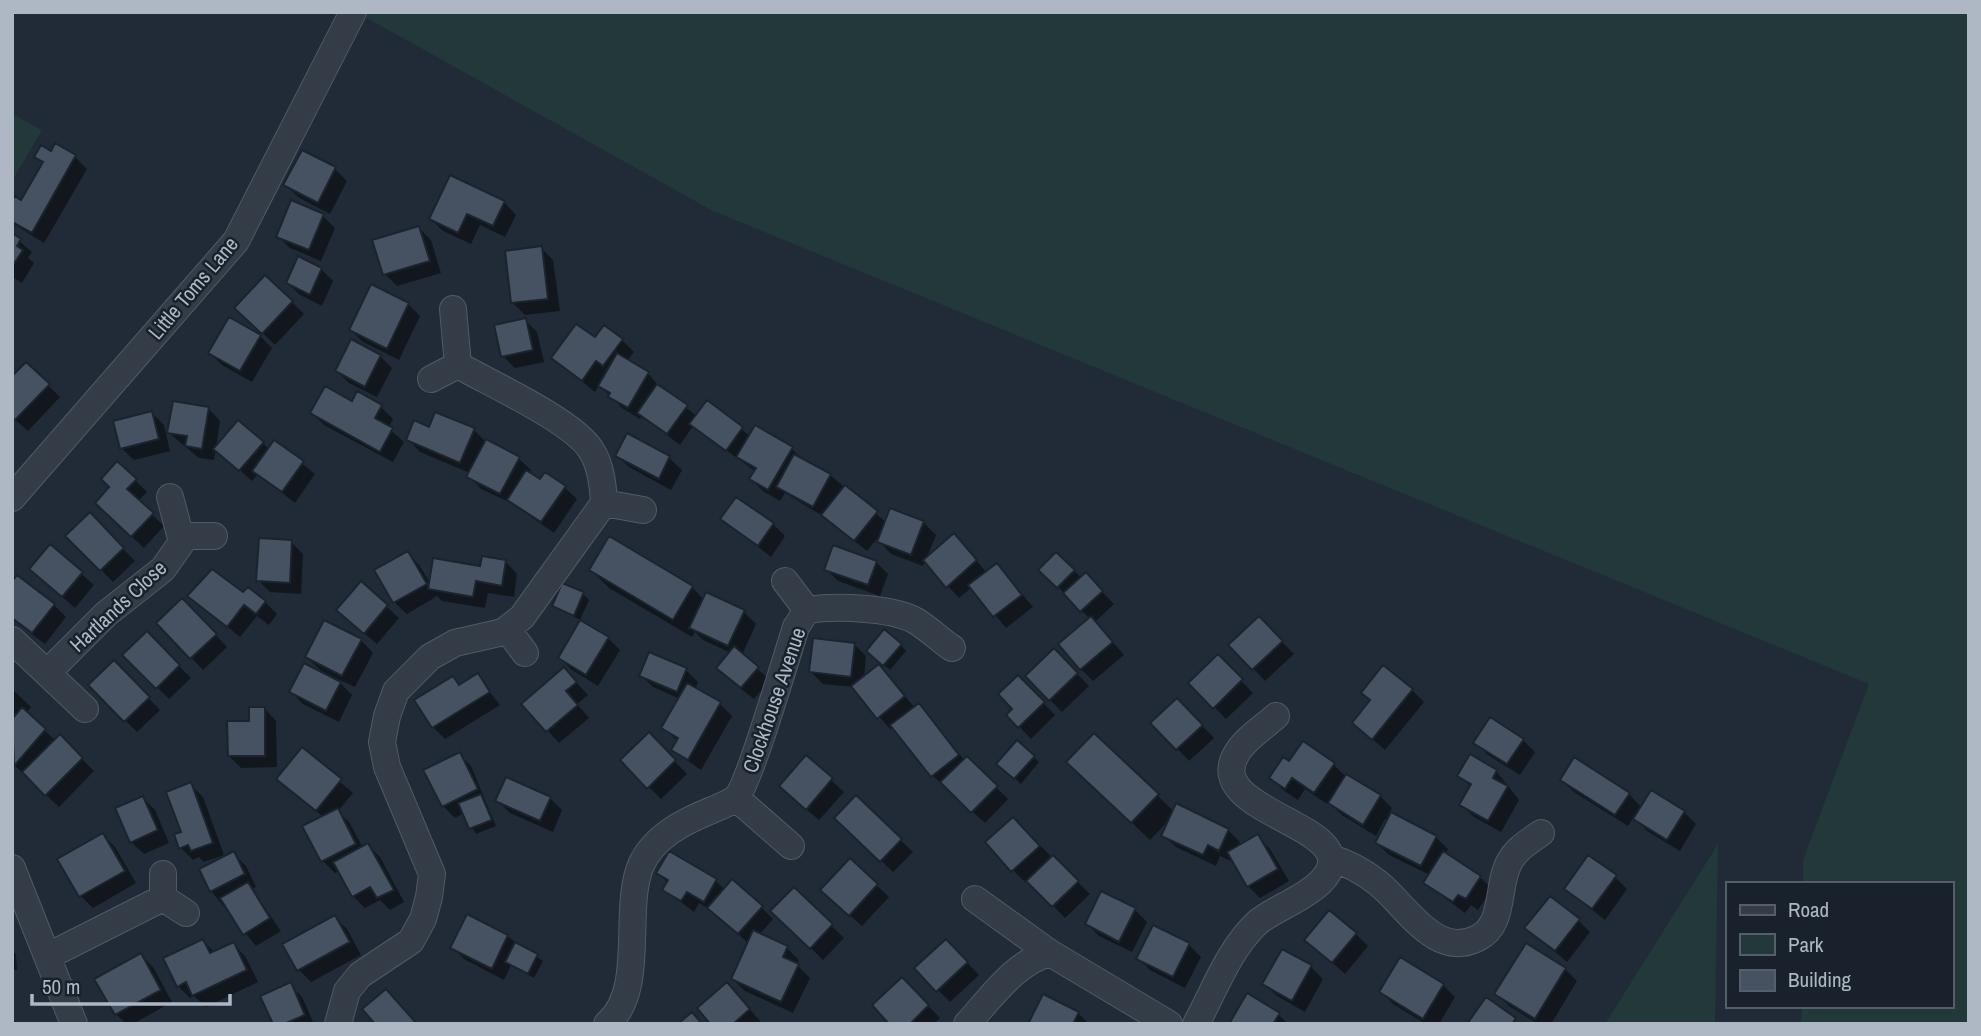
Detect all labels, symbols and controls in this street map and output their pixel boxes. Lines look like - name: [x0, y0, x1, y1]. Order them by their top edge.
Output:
- street label: Little Toms Lane: [141, 230, 245, 346]
- street label: Hartlands Close: [63, 554, 173, 658]
- street label: Clockhouse Avenue: [736, 623, 812, 777]
- legend: [1726, 882, 1953, 1008]
- text: Road: [1788, 895, 1829, 924]
- text: Park: [1788, 930, 1824, 959]
- scale bar: [32, 962, 229, 1006]
- text: Building: [1788, 965, 1852, 994]
- text: 50 m: [42, 972, 80, 1001]

